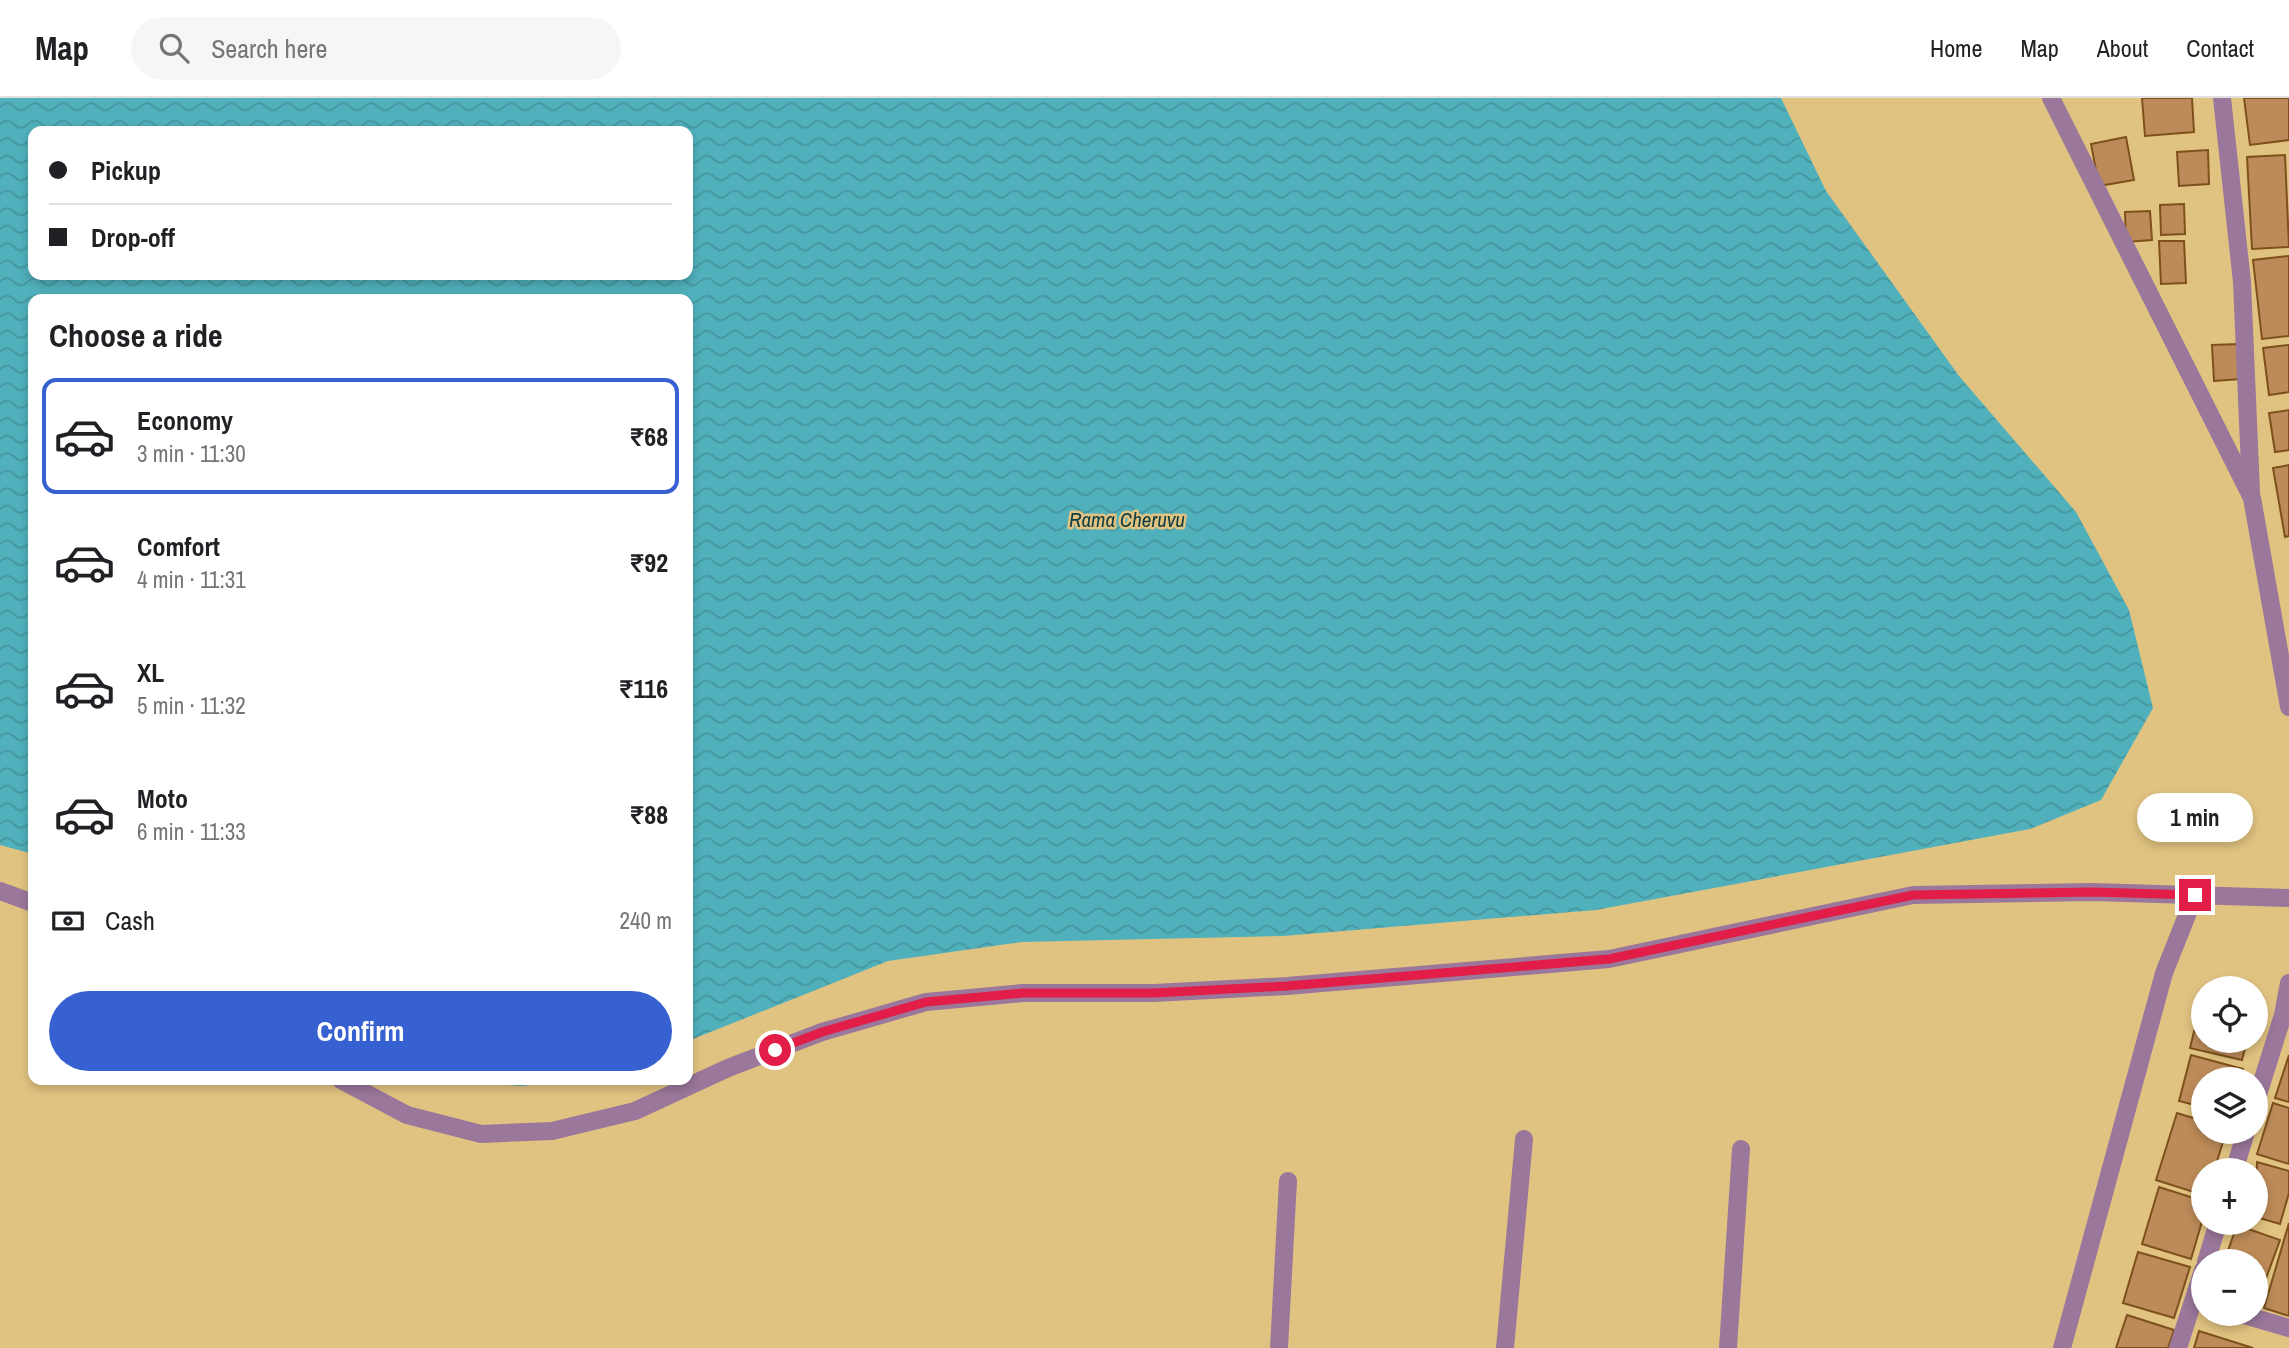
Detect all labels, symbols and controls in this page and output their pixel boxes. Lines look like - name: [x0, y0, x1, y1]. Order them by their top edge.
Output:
- search box: [131, 17, 621, 80]
- text: Map: [35, 26, 89, 70]
- icon: search: [155, 29, 193, 67]
- text: Search here: [211, 31, 327, 66]
- text: Home: [1930, 32, 1982, 64]
- text: Map: [2020, 32, 2059, 64]
- text: About: [2097, 32, 2148, 64]
- text: Contact: [2186, 32, 2254, 64]
- text: Pickup: [91, 153, 161, 188]
- text: Drop-off: [91, 220, 175, 255]
- text: Choose a ride: [49, 314, 223, 357]
- text: Economy: [137, 403, 233, 438]
- icon: car: [53, 405, 116, 468]
- text: ₹68: [629, 419, 668, 454]
- text: 3 min · 11:30: [137, 438, 246, 469]
- water label: Rama Cheruvu: [1069, 505, 1185, 534]
- text: Comfort: [137, 529, 220, 564]
- icon: car: [53, 531, 116, 594]
- text: ₹92: [629, 545, 668, 580]
- text: 4 min · 11:31: [137, 564, 246, 595]
- text: XL: [137, 655, 164, 690]
- icon: car: [53, 657, 116, 720]
- text: ₹116: [619, 671, 668, 706]
- text: 5 min · 11:32: [137, 690, 246, 721]
- text: Moto: [137, 781, 188, 816]
- icon: car: [53, 783, 116, 846]
- callout: 1 min: [2137, 794, 2253, 842]
- text: ₹88: [629, 797, 668, 832]
- text: 1 min: [2170, 802, 2220, 833]
- text: 6 min · 11:33: [137, 816, 246, 847]
- route end: [2179, 879, 2211, 911]
- icon: cash: [49, 902, 87, 940]
- text: Cash: [105, 903, 155, 938]
- text: 240 m: [620, 905, 672, 936]
- map controls: [2191, 976, 2268, 1326]
- button: locate: [2191, 976, 2268, 1053]
- button: Confirm: [49, 991, 672, 1071]
- route start: [759, 1034, 791, 1066]
- button: layers: [2191, 1067, 2268, 1144]
- button: +: [2191, 1158, 2268, 1235]
- button: −: [2191, 1249, 2268, 1326]

